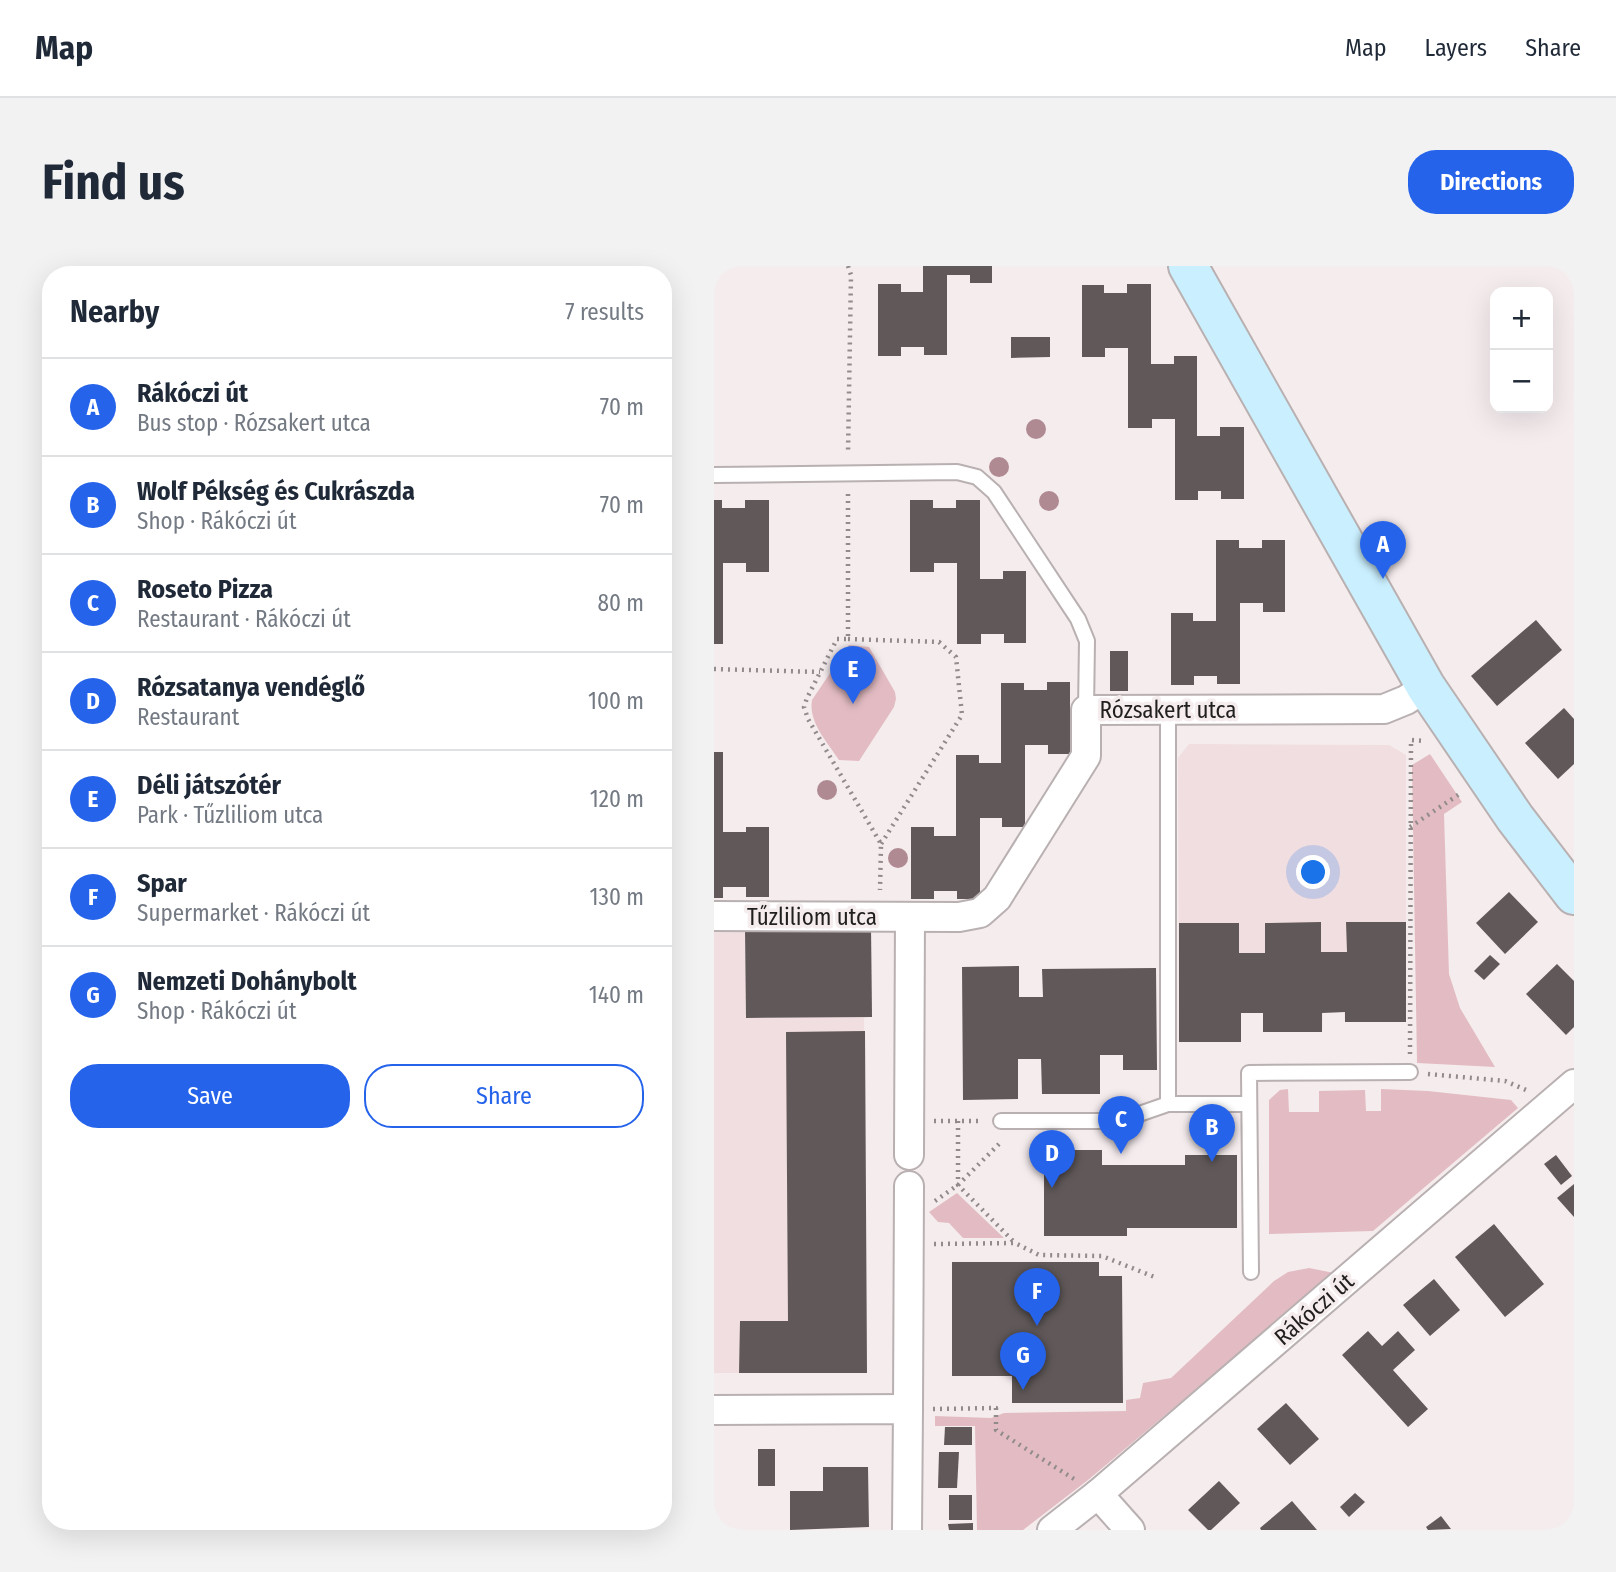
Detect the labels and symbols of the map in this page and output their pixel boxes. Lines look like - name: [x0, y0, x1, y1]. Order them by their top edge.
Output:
- pin: A: [1360, 521, 1406, 579]
- pin: E: [830, 646, 876, 704]
- street label: Rózsakert utca: [1100, 696, 1236, 724]
- your location: [1296, 855, 1330, 889]
- street label: Tűzliliom utca: [747, 903, 877, 931]
- pin: C: [1098, 1096, 1144, 1154]
- pin: B: [1189, 1104, 1235, 1162]
- pin: D: [1029, 1130, 1075, 1188]
- street label: Rákóczi út: [1269, 1267, 1360, 1351]
- pin: F: [1014, 1268, 1060, 1326]
- pin: G: [1000, 1332, 1046, 1390]

